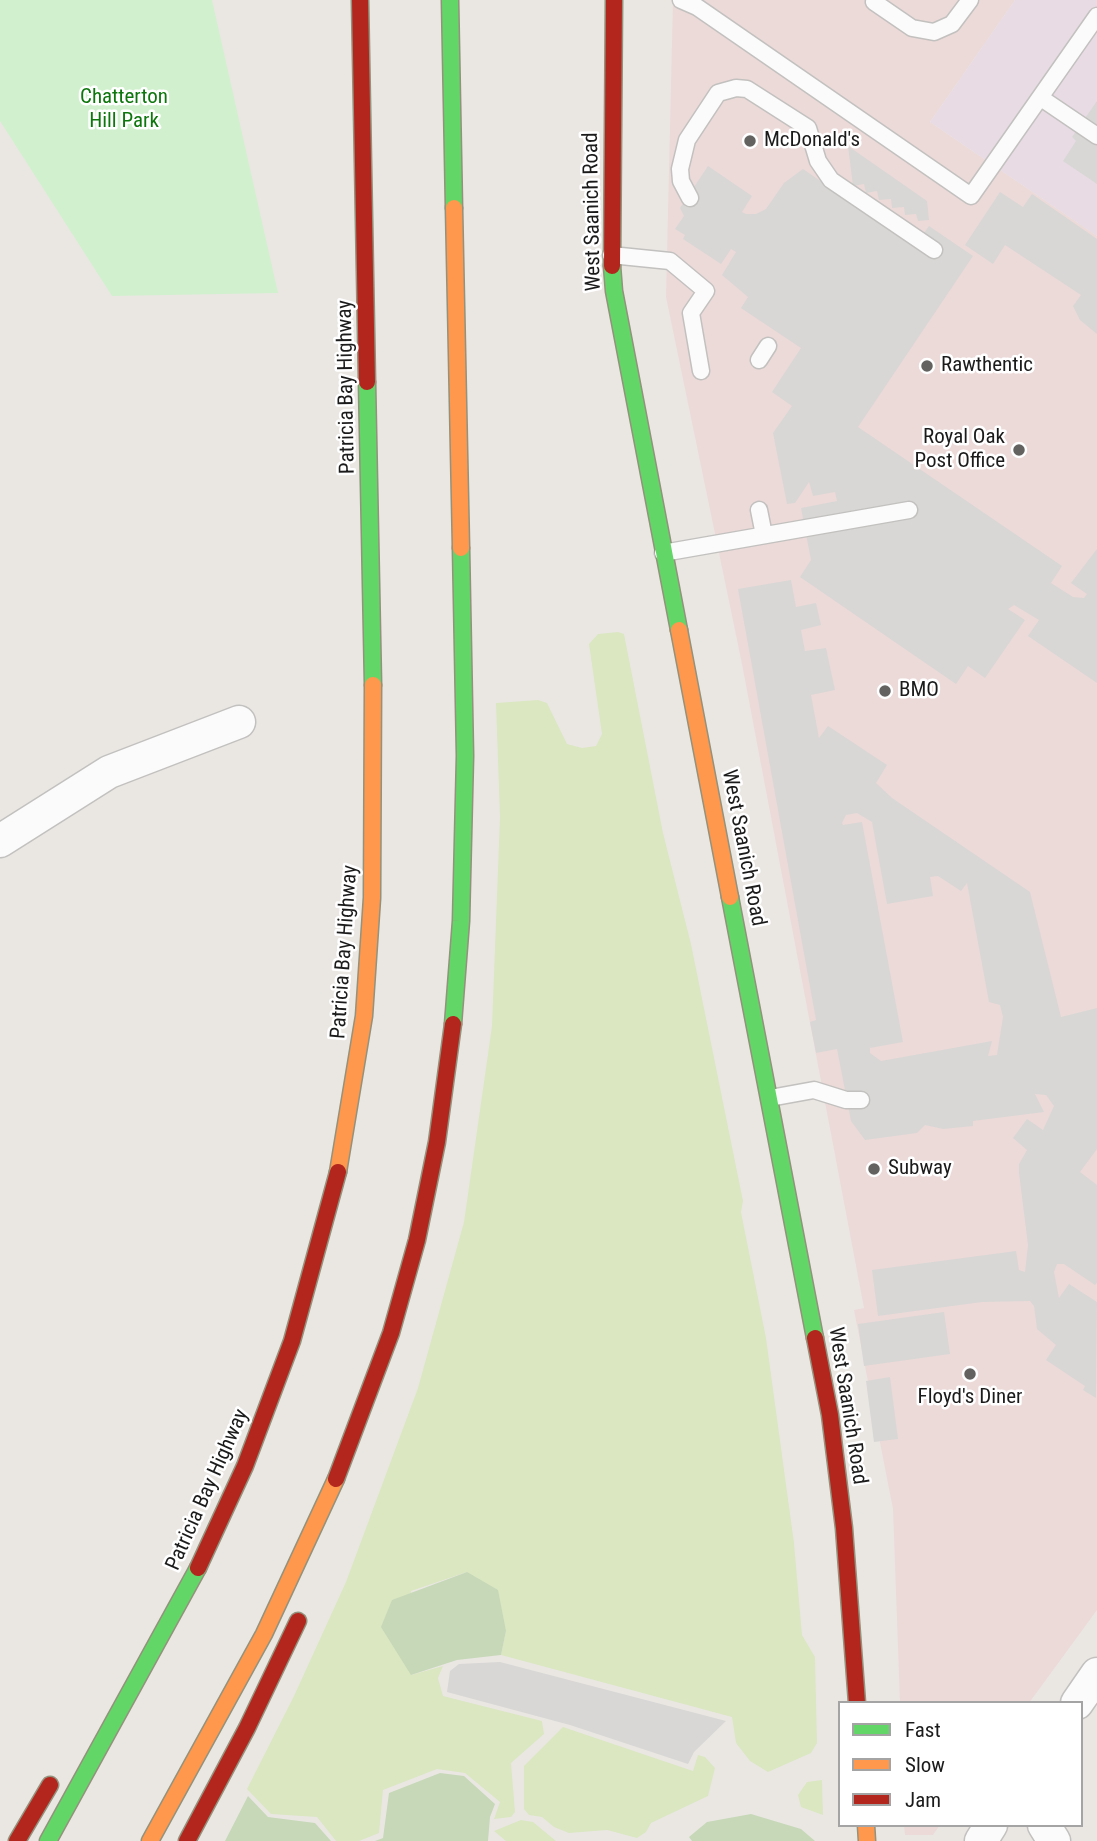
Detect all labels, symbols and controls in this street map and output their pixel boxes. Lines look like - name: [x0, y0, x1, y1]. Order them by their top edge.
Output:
- park label: Chatterton Hill Park: [80, 85, 168, 135]
- place label: McDonald's: [764, 128, 860, 154]
- street label: West Saanich Road: [579, 132, 607, 292]
- marker: McDonald's: [742, 133, 758, 149]
- street label: Patricia Bay Highway: [333, 300, 361, 474]
- place label: Rawthentic: [941, 353, 1033, 379]
- marker: Rawthentic: [919, 358, 935, 374]
- place label: Royal Oak Post Office: [915, 425, 1005, 475]
- marker: Royal Oak Post Office: [1011, 442, 1027, 458]
- place label: BMO: [899, 678, 939, 704]
- marker: BMO: [877, 683, 893, 699]
- street label: West Saanich Road: [715, 768, 771, 928]
- street label: Patricia Bay Highway: [326, 864, 364, 1040]
- place label: Subway: [888, 1156, 952, 1182]
- marker: Subway: [866, 1161, 882, 1177]
- street label: West Saanich Road: [822, 1326, 872, 1486]
- marker: Floyd's Diner: [962, 1366, 978, 1382]
- place label: Floyd's Diner: [918, 1385, 1022, 1411]
- street label: Patricia Bay Highway: [161, 1405, 255, 1575]
- legend: [838, 1701, 1083, 1827]
- text: Fast: [905, 1718, 941, 1742]
- text: Slow: [905, 1753, 945, 1777]
- text: Jam: [905, 1788, 941, 1812]

